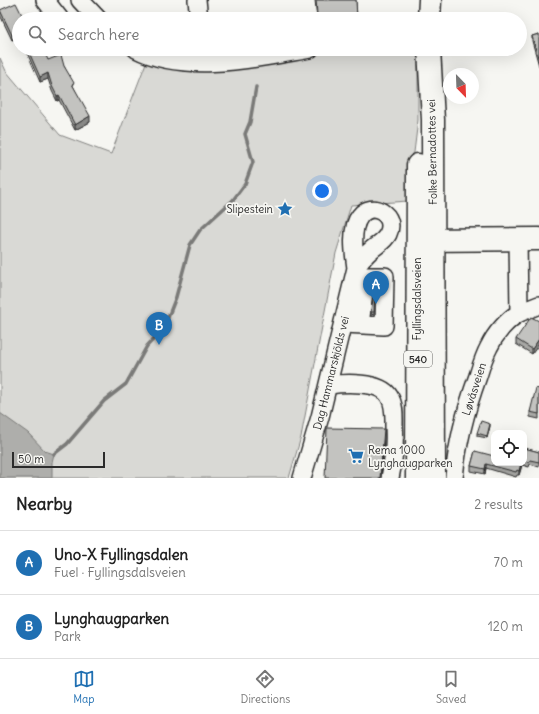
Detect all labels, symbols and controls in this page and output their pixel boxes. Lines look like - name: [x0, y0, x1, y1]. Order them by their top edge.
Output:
- search box: [12, 12, 527, 56]
- icon: search: [26, 23, 48, 45]
- text: Search here: [58, 25, 139, 44]
- north arrow: [443, 68, 479, 104]
- street label: Folke Bernadottes vei: [424, 99, 440, 205]
- your location: [312, 181, 332, 201]
- place icon: Slipestein: [276, 200, 294, 218]
- place label: Slipestein: [226, 202, 273, 216]
- street label: Fyllingsdalsveien: [410, 257, 424, 341]
- pin: A: [363, 271, 389, 304]
- pin: B: [146, 312, 172, 345]
- street label: Dag Hammarskjölds vei: [310, 315, 352, 431]
- road number: 540: [404, 351, 432, 367]
- street label: Løvåsveien: [459, 361, 489, 417]
- map controls: [491, 430, 527, 466]
- button: locate: [491, 430, 527, 466]
- place label: Rema 1000 Lynghaugparken: [368, 443, 453, 470]
- supermarket icon: Rema 1000 Lynghaugparken: [347, 447, 365, 465]
- scale bar: [12, 450, 105, 469]
- text: 50 m: [18, 452, 44, 466]
- text: Nearby: [16, 493, 72, 515]
- text: 2 results: [474, 496, 523, 513]
- text: Uno-X Fyllingsdalen: [54, 545, 188, 564]
- text: A: [25, 554, 33, 571]
- text: 70 m: [494, 554, 523, 571]
- text: Fuel · Fyllingsdalsveien: [54, 564, 186, 581]
- text: Lynghaugparken: [54, 609, 169, 628]
- text: B: [25, 618, 33, 635]
- text: 120 m: [488, 618, 523, 635]
- text: Park: [54, 628, 81, 645]
- tab: Map: [73, 668, 95, 706]
- tab: Directions: [241, 668, 290, 706]
- tab: Saved: [436, 668, 466, 706]

